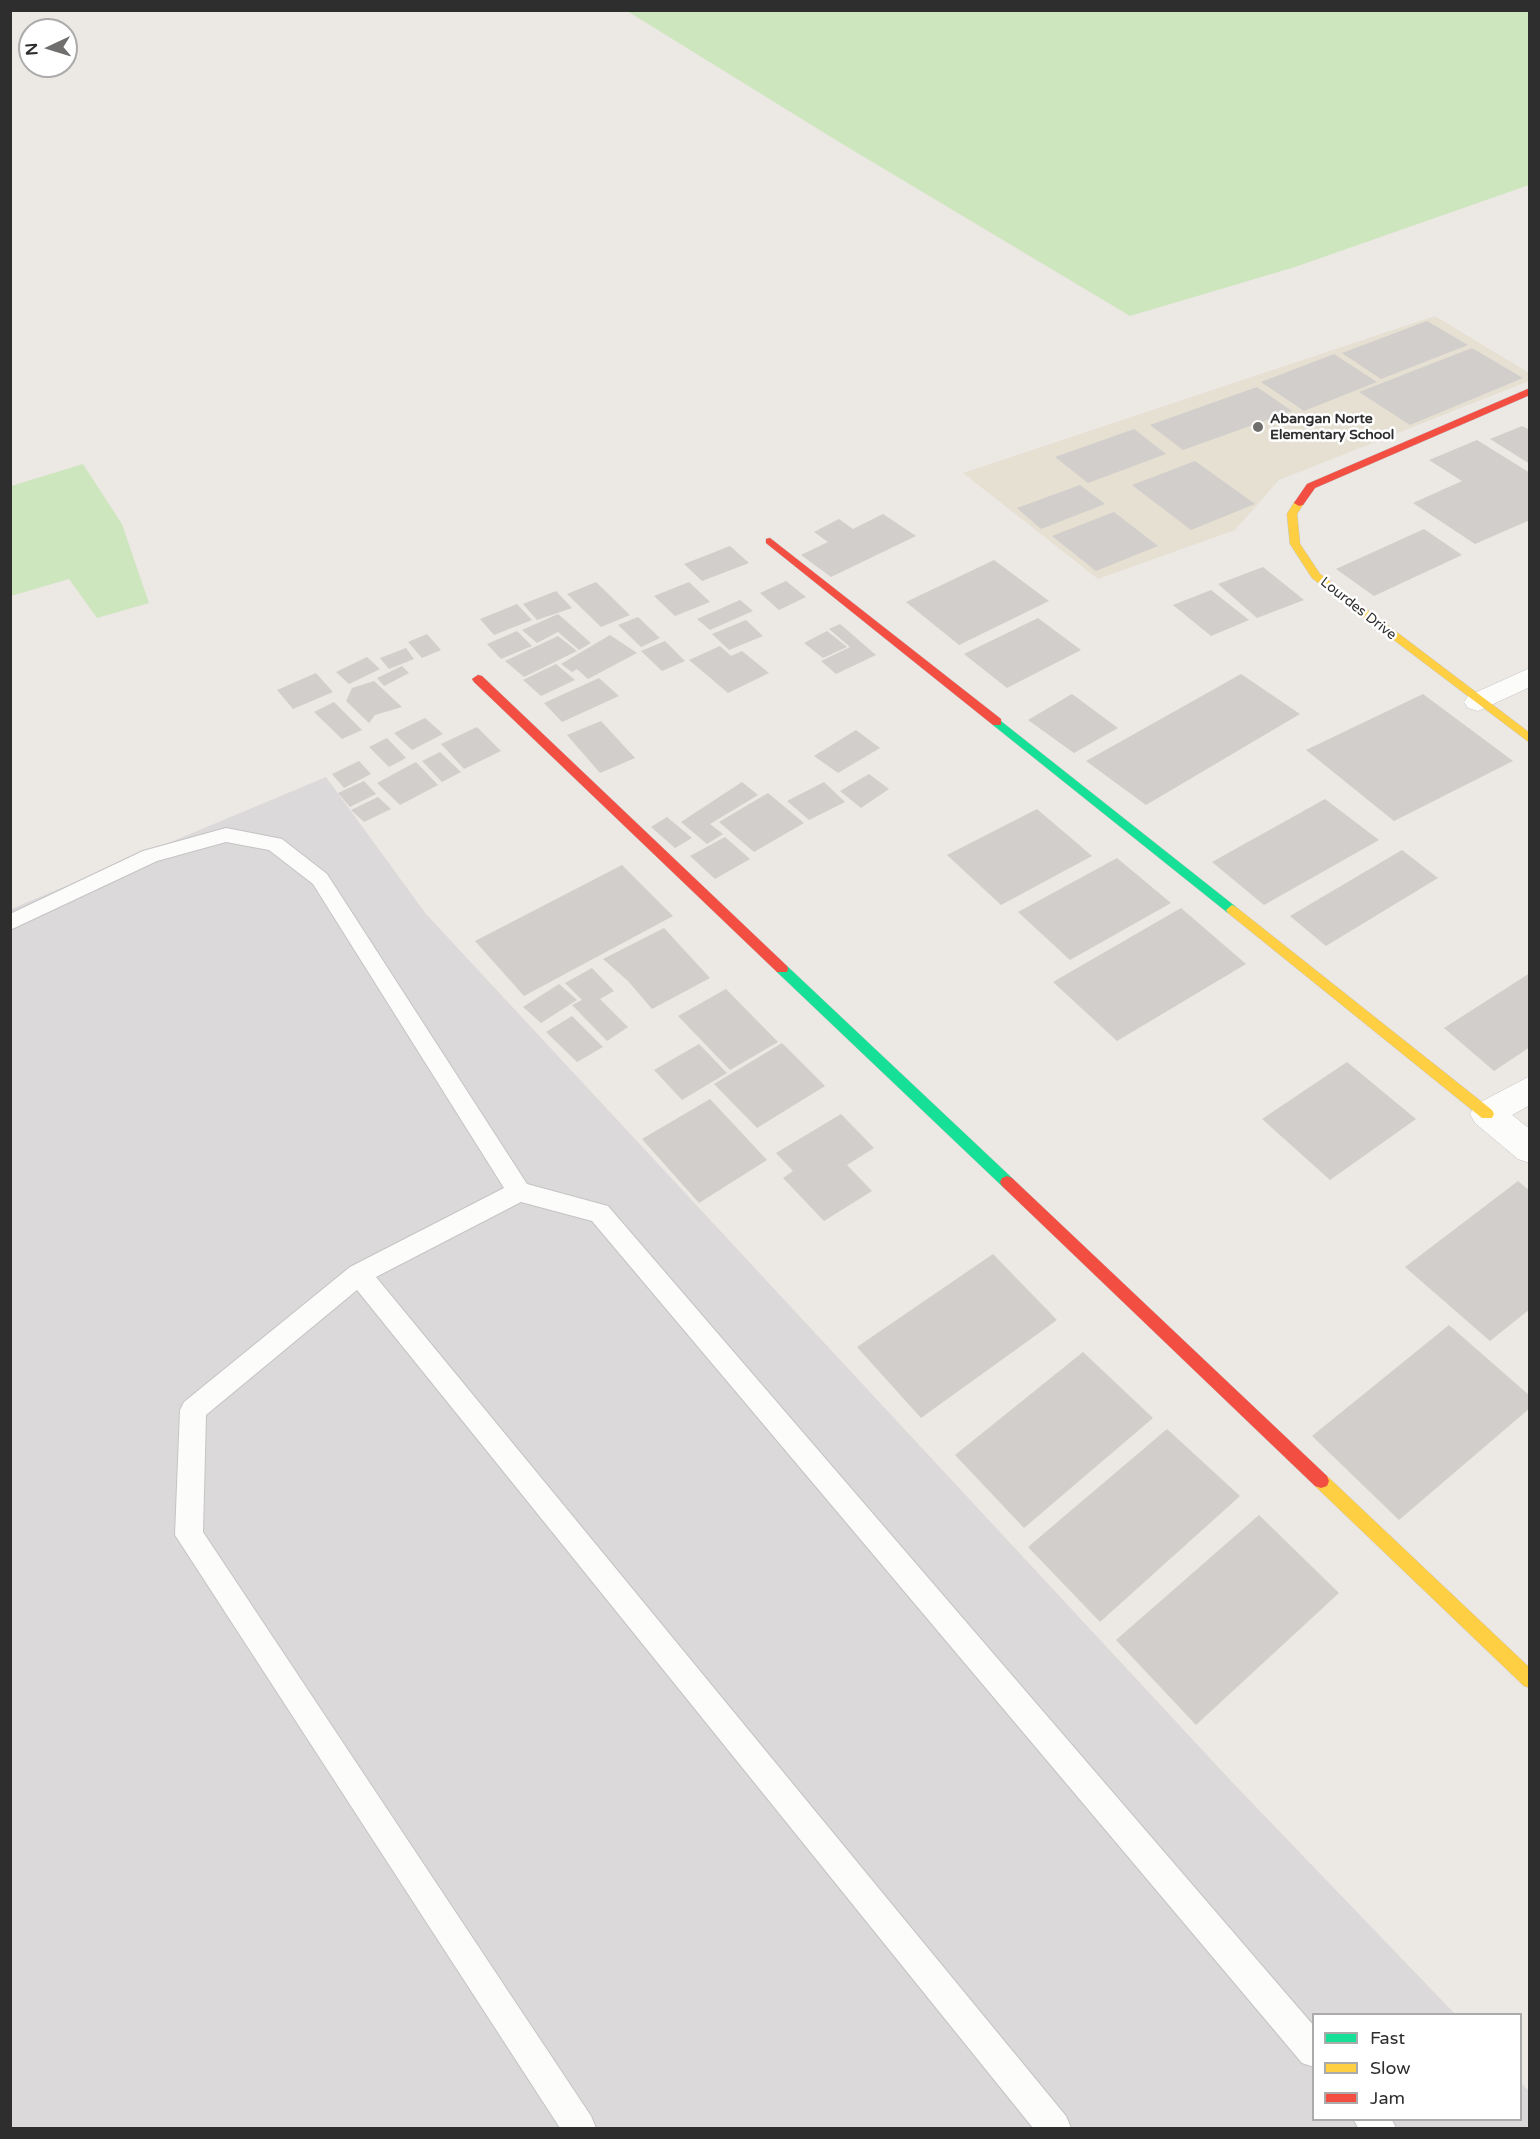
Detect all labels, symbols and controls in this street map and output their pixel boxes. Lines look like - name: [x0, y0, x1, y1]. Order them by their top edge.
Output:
- north arrow: [18, 18, 78, 78]
- text: N: [22, 42, 42, 56]
- place label: Abangan Norte Elementary School: [1270, 411, 1394, 443]
- marker: Abangan Norte Elementary School: [1251, 420, 1265, 434]
- street label: Lourdes Drive: [1317, 574, 1399, 644]
- legend: [1312, 2013, 1522, 2121]
- text: Fast: [1370, 2027, 1405, 2049]
- text: Slow: [1370, 2057, 1411, 2079]
- text: Jam: [1370, 2087, 1405, 2109]

